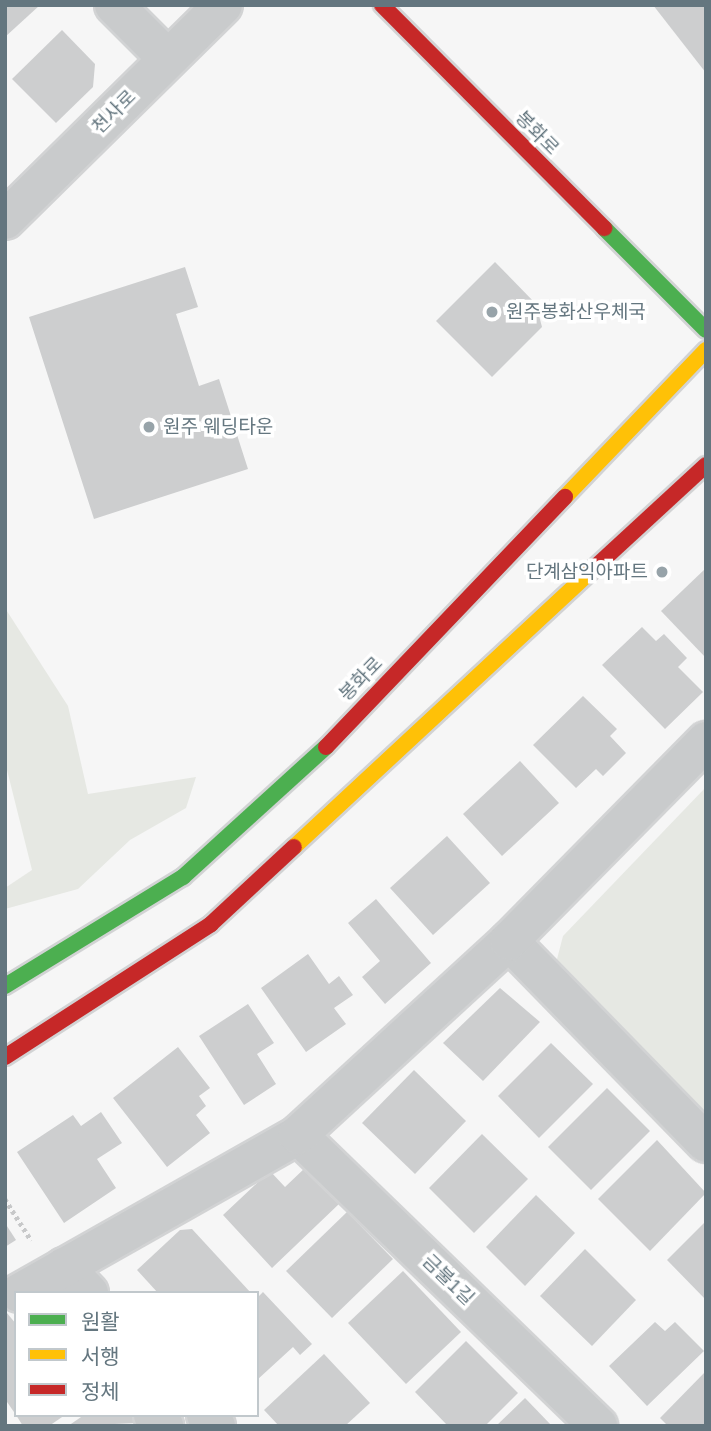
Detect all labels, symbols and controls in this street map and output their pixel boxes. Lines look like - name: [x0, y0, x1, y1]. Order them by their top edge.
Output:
- street label: 천사로: [87, 85, 141, 139]
- street label: 봉화로: [510, 106, 564, 160]
- place label: 원주봉화산우체국: [506, 301, 646, 323]
- marker: 원주봉화산우체국: [484, 304, 500, 320]
- place label: 원주 웨딩타운: [163, 416, 273, 438]
- marker: 원주 웨딩타운: [141, 419, 157, 435]
- place label: 단계삼익아파트: [526, 561, 648, 583]
- marker: 단계삼익아파트: [654, 564, 670, 580]
- street label: 봉화로: [335, 652, 387, 706]
- street label: 금불1길: [417, 1250, 479, 1310]
- legend: [14, 1291, 259, 1417]
- text: 원활: [81, 1310, 120, 1333]
- text: 서행: [81, 1345, 120, 1368]
- text: 정체: [81, 1380, 120, 1403]

